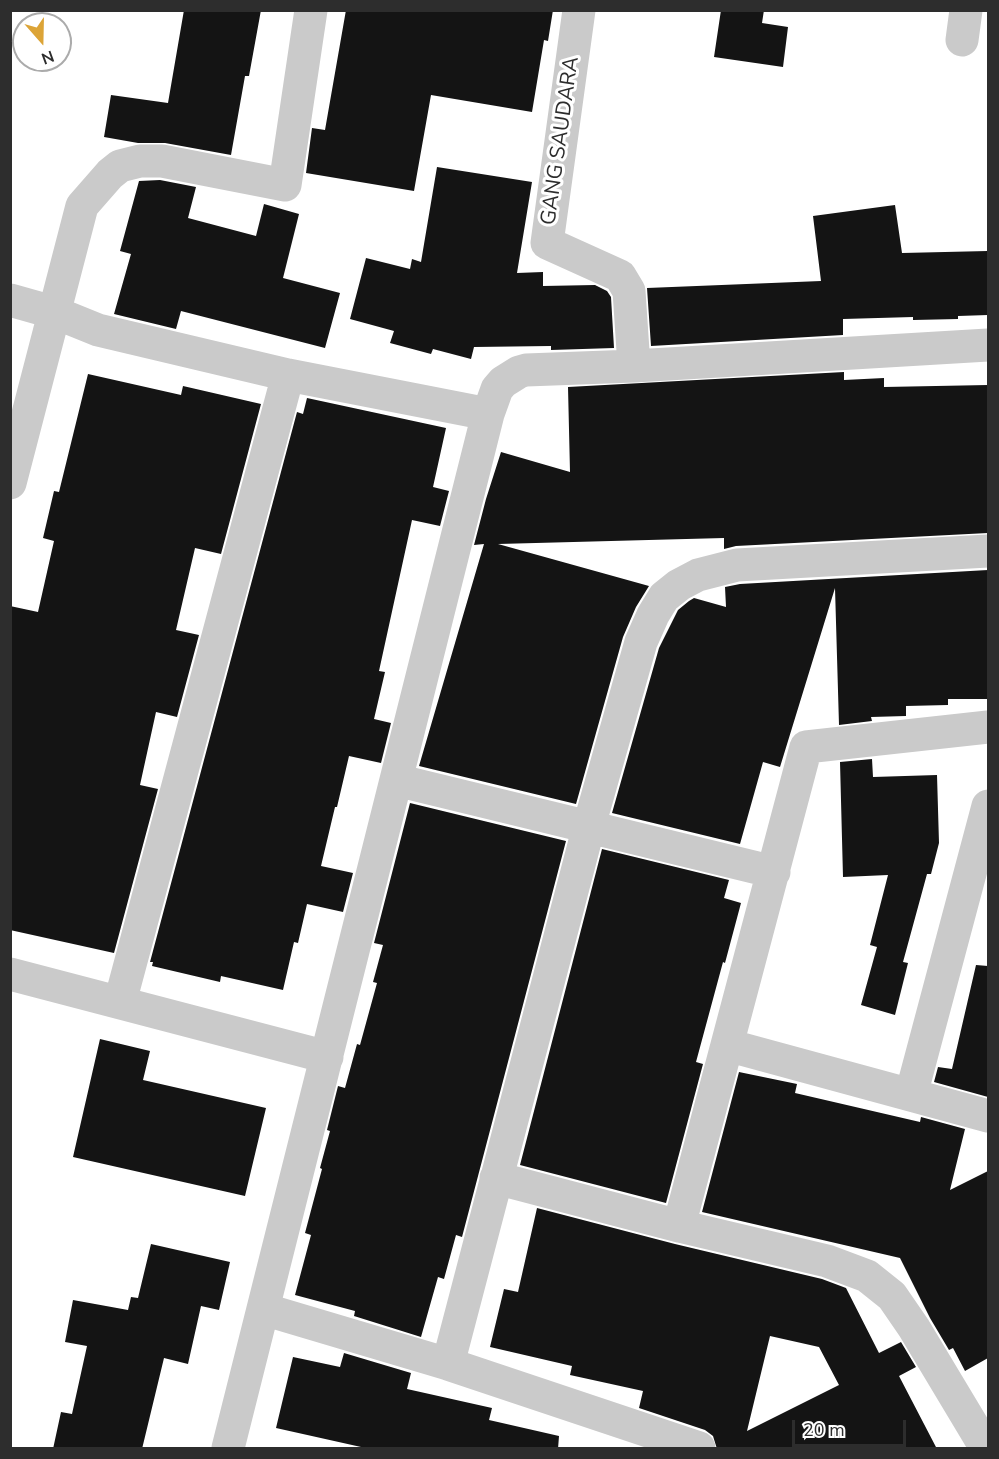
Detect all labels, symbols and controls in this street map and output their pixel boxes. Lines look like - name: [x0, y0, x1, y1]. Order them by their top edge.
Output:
- north arrow: [12, 12, 72, 72]
- text: N: [38, 45, 57, 69]
- street label: GANG SAUDARA: [537, 55, 585, 227]
- scale bar: [795, 1408, 909, 1446]
- text: 20 m: [803, 1418, 845, 1442]

